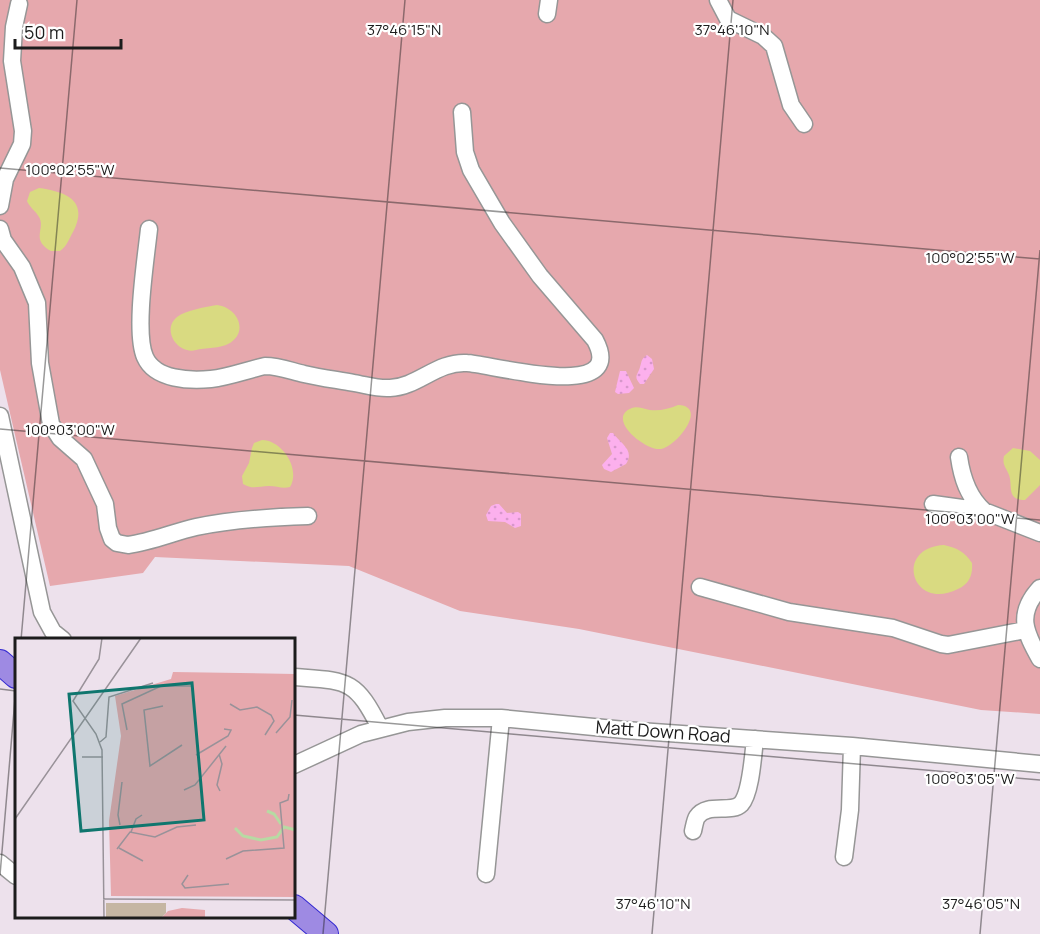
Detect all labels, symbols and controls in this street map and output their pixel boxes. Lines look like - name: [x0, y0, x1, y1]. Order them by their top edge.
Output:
- scale bar: [15, 12, 122, 50]
- text: 37°46'15"N: [367, 19, 441, 40]
- text: 37°46'10"N: [694, 19, 770, 40]
- text: 50 m: [24, 20, 64, 44]
- text: 100°02'55"W: [25, 159, 115, 180]
- text: 100°02'55"W: [925, 247, 1015, 268]
- text: 100°03'00"W: [25, 419, 115, 440]
- text: 100°03'00"W: [925, 508, 1015, 529]
- inset map: [15, 638, 296, 919]
- street label: Matt Down Road: [595, 714, 731, 748]
- text: 100°03'05"W: [925, 768, 1015, 789]
- text: 37°46'10"N: [615, 893, 691, 914]
- text: 37°46'05"N: [942, 893, 1020, 914]

